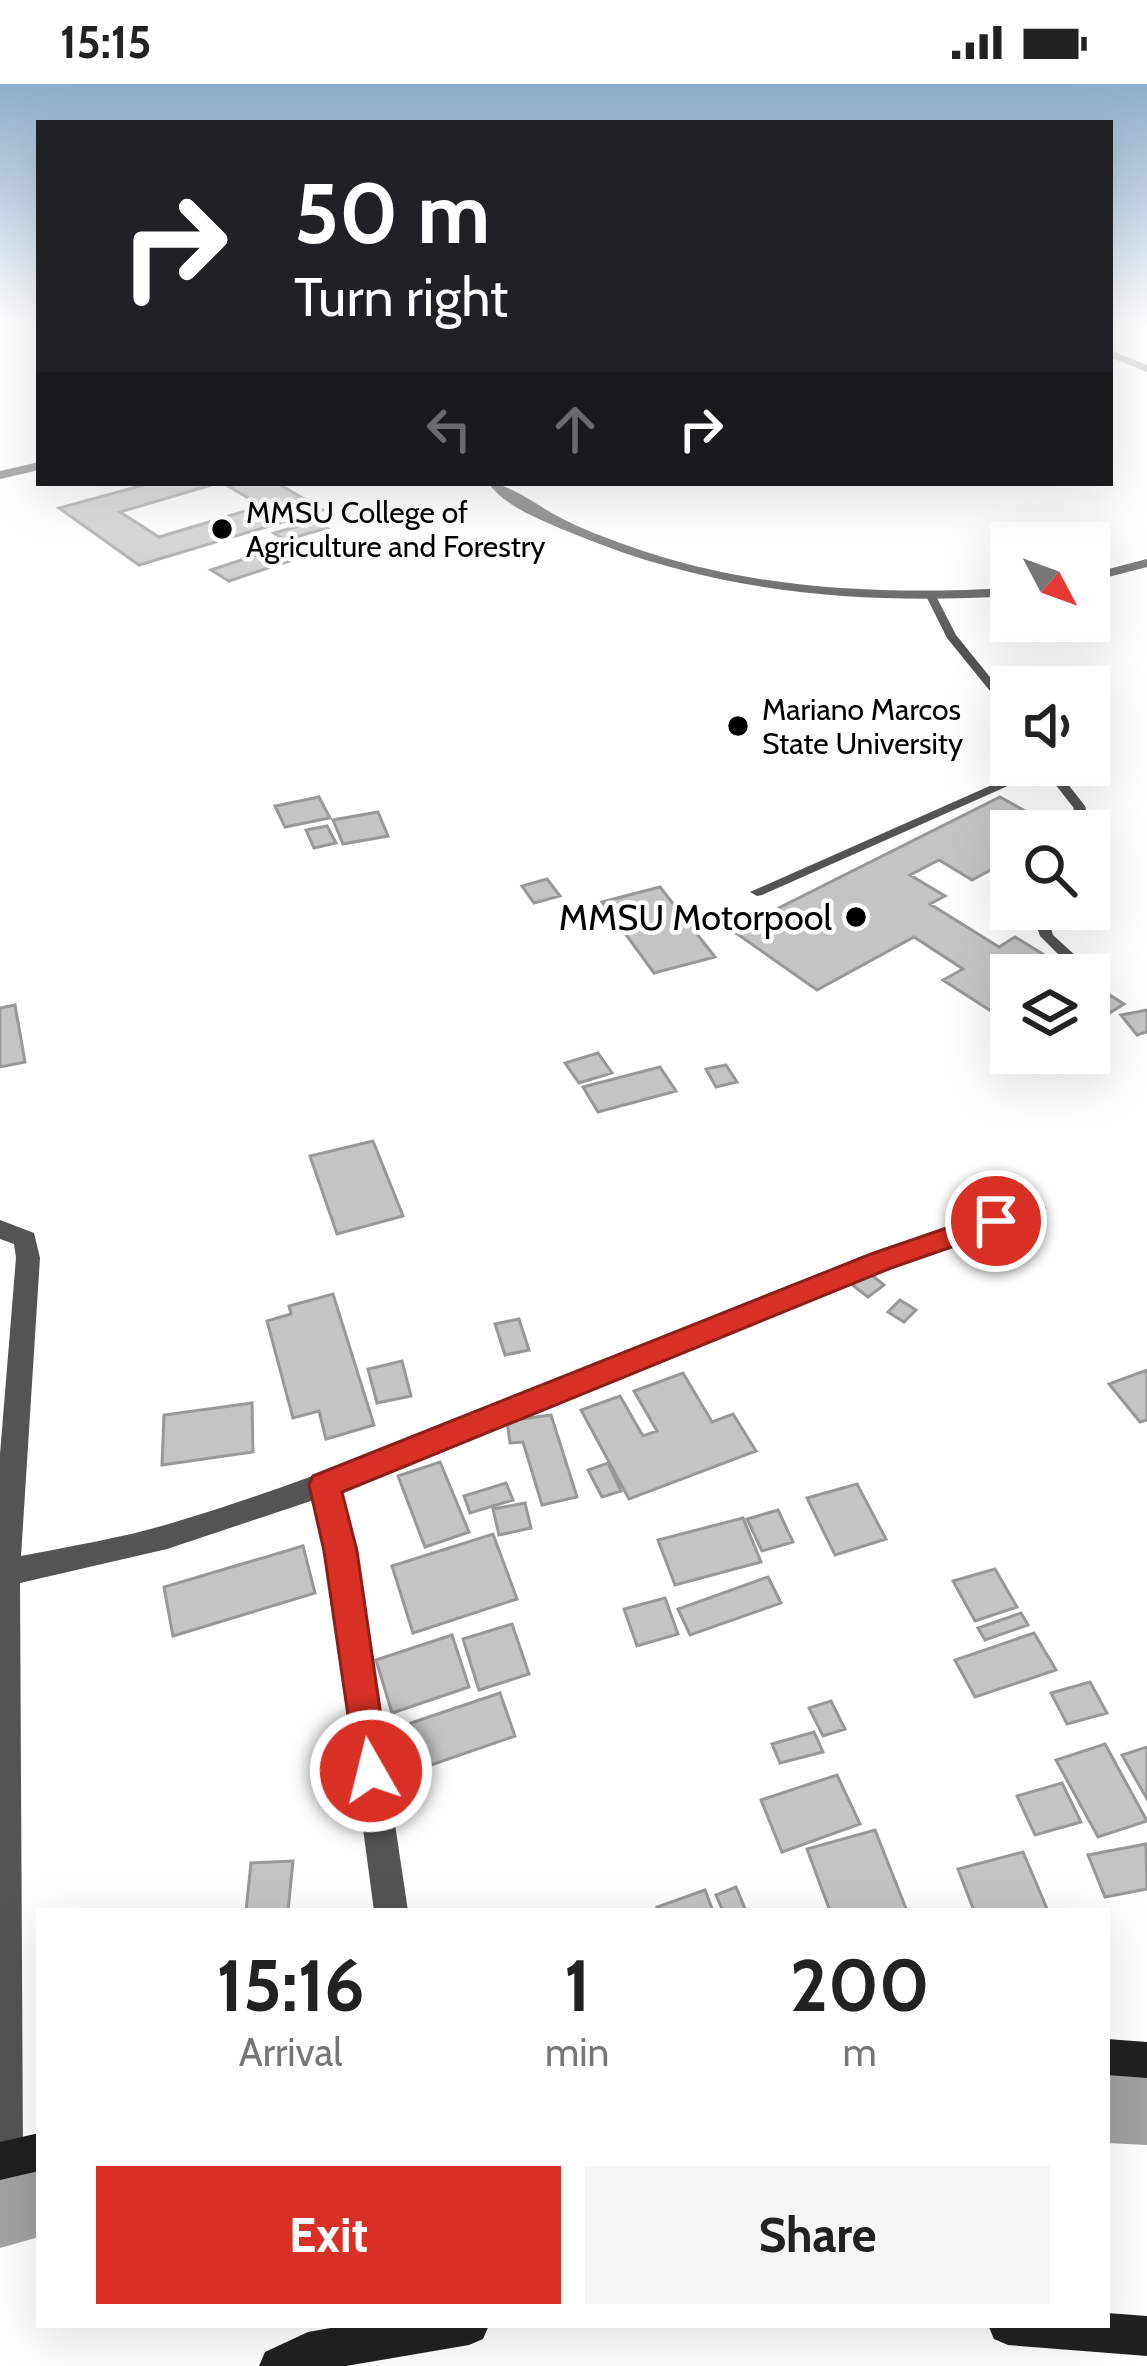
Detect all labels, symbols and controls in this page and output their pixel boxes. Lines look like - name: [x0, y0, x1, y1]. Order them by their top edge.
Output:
- text: 15:15: [60, 15, 152, 69]
- text: 50 m: [294, 162, 490, 264]
- icon: right: [96, 168, 252, 324]
- text: Turn right: [294, 264, 508, 330]
- icon: left: [416, 396, 482, 462]
- icon: ahead: [542, 396, 608, 462]
- icon: right: [668, 396, 734, 462]
- place label: MMSU College of Agriculture and Forestry: [246, 494, 545, 565]
- marker: MMSU College of Agriculture and Forestry: [209, 516, 235, 542]
- north arrow: [990, 522, 1110, 642]
- map controls: [990, 522, 1110, 1074]
- button: sound: [990, 666, 1110, 786]
- place label: Mariano Marcos State University: [762, 691, 963, 762]
- marker: Mariano Marcos State University: [725, 713, 751, 739]
- button: search: [990, 810, 1110, 930]
- place label: MMSU Motorpool: [559, 895, 833, 939]
- marker: MMSU Motorpool: [843, 904, 869, 930]
- button: layers: [990, 954, 1110, 1074]
- pin: [945, 1170, 1047, 1272]
- icon: arrive: [963, 1188, 1029, 1254]
- position arrow: [308, 1708, 434, 1834]
- text: 15:16: [216, 1942, 365, 2029]
- text: 1: [564, 1942, 591, 2029]
- text: 200: [790, 1942, 930, 2029]
- text: Arrival: [239, 2028, 342, 2076]
- text: min: [545, 2028, 609, 2076]
- text: m: [843, 2028, 877, 2076]
- button: Exit: [96, 2166, 561, 2304]
- button: Share: [585, 2166, 1050, 2304]

